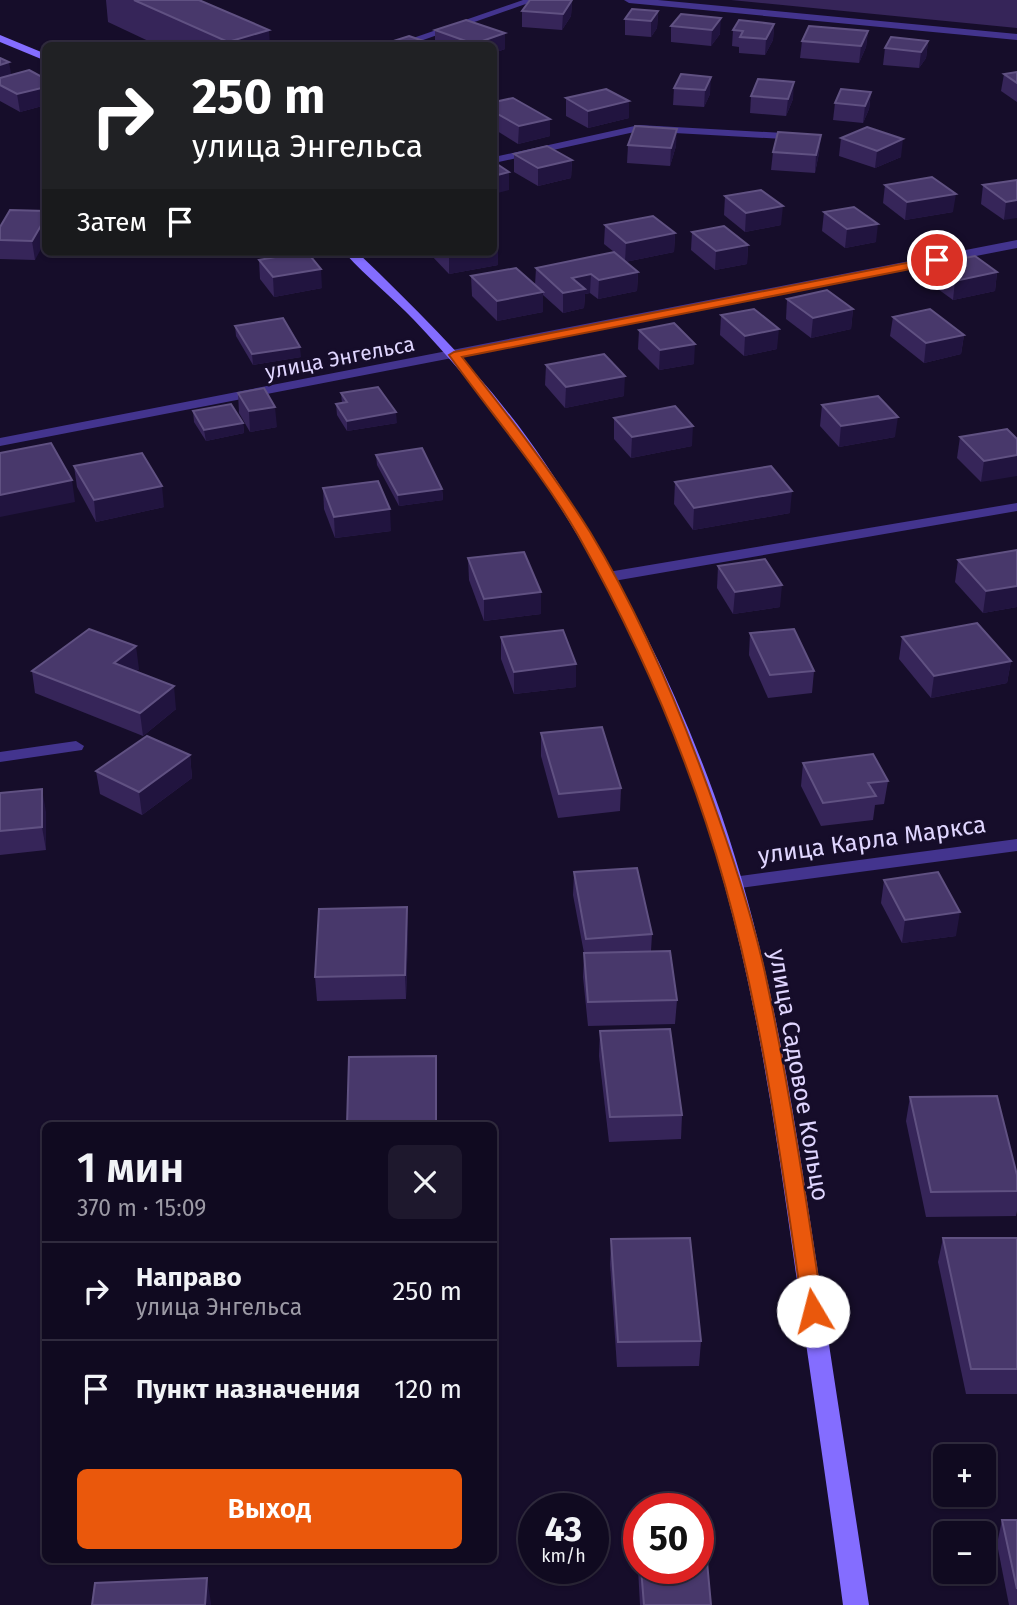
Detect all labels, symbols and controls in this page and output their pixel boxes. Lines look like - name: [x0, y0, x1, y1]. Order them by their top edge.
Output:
- text: 250 m: [192, 67, 325, 126]
- icon: right: [77, 70, 168, 161]
- text: улица Энгельса: [192, 127, 423, 165]
- icon: arrive: [161, 203, 199, 241]
- text: Затем: [77, 207, 147, 238]
- pin: [907, 230, 967, 290]
- icon: arrive: [918, 241, 956, 279]
- street label: улица Энгельса: [263, 331, 417, 385]
- street label: улица Карла Маркса: [756, 810, 988, 870]
- street label: улица Садовое Кольцо: [763, 947, 835, 1203]
- text: 1 мин: [77, 1143, 184, 1193]
- button: close: [388, 1145, 462, 1219]
- text: 370 m · 15:09: [77, 1194, 206, 1222]
- text: Направо: [136, 1262, 242, 1293]
- icon: right: [77, 1272, 115, 1310]
- position arrow: [776, 1274, 850, 1348]
- text: 250 m: [392, 1276, 462, 1307]
- text: улица Энгельса: [136, 1293, 302, 1321]
- icon: arrive: [77, 1370, 115, 1408]
- text: Пункт назначения: [136, 1374, 360, 1405]
- text: 120 m: [394, 1374, 462, 1405]
- map controls: [933, 1444, 996, 1584]
- button: +: [933, 1444, 996, 1507]
- button: Выход: [77, 1469, 462, 1549]
- speed limit sign: 50: [623, 1493, 714, 1584]
- text: 43: [545, 1508, 582, 1550]
- button: −: [933, 1521, 996, 1584]
- text: km/h: [541, 1545, 586, 1567]

